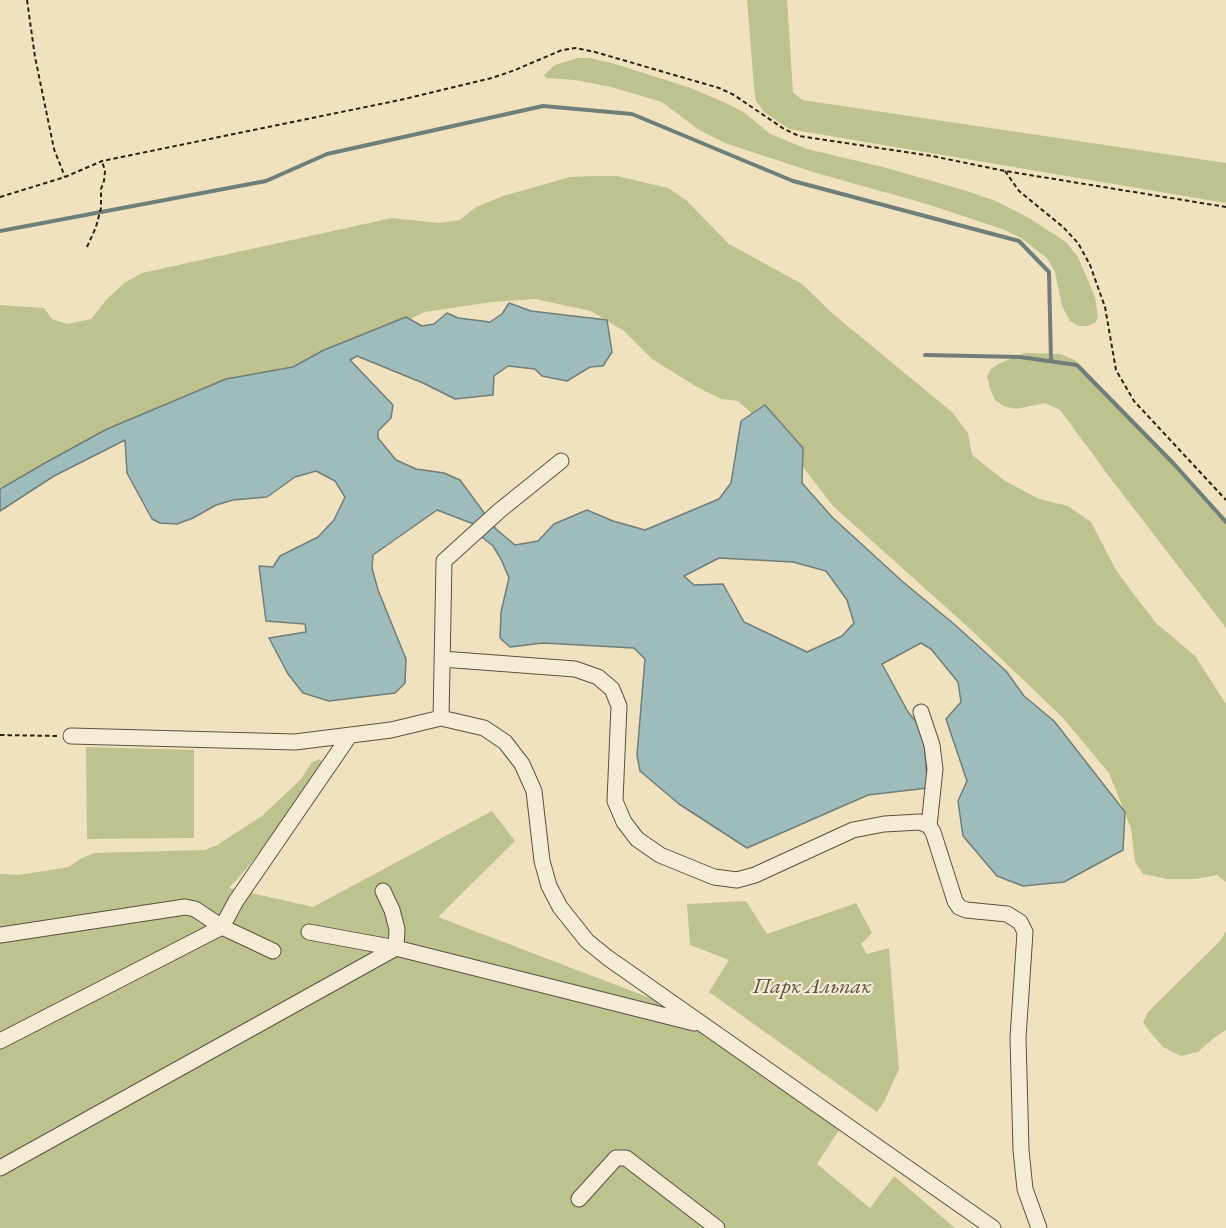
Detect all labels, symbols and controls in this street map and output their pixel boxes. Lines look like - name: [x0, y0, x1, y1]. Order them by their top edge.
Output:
- park label: Парк Альпак: [753, 974, 871, 1000]

